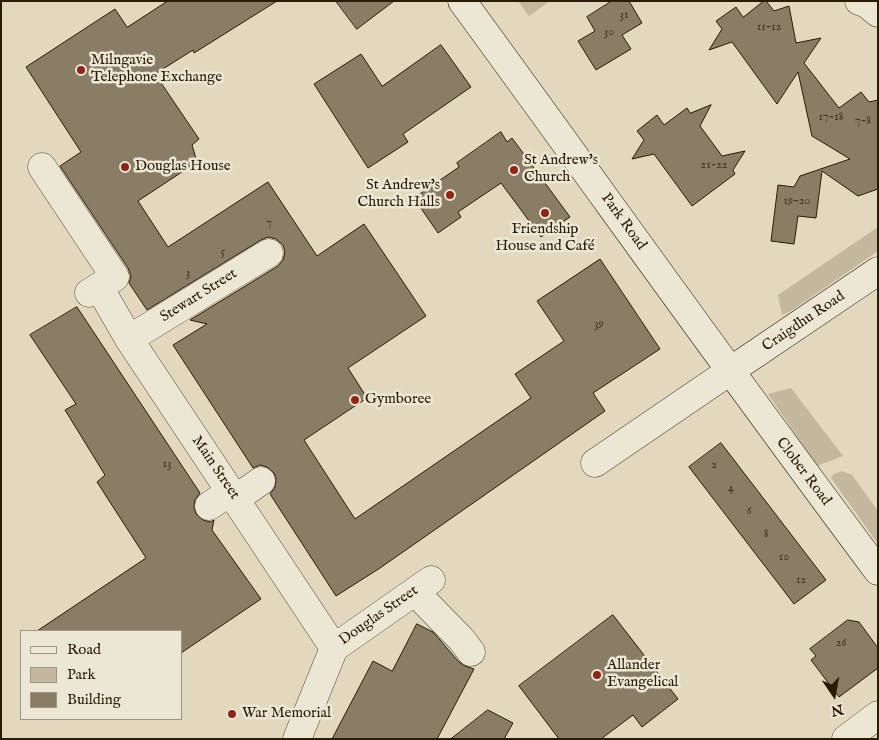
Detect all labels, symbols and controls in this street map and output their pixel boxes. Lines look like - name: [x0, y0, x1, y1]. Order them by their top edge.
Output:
- house number: 31: [620, 9, 628, 23]
- house number: 11-12: [757, 21, 781, 35]
- house number: 30: [604, 26, 614, 40]
- place label: Milngavie Telephone Exchange: [91, 52, 222, 87]
- marker: Milngavie Telephone Exchange: [75, 64, 87, 76]
- house number: 17-18: [819, 111, 843, 125]
- house number: 7-8: [855, 115, 871, 129]
- place label: St Andrew's Church: [524, 152, 598, 187]
- place label: Douglas House: [135, 158, 231, 176]
- house number: 21-22: [701, 159, 727, 173]
- marker: Douglas House: [119, 161, 131, 173]
- marker: St Andrew's Church: [508, 164, 520, 176]
- place label: St Andrew's Church Halls: [358, 177, 440, 212]
- marker: St Andrew's Church Halls: [444, 189, 456, 201]
- street label: Park Road: [596, 190, 650, 254]
- house number: 19-20: [784, 195, 810, 209]
- marker: Friendship House and Café: [539, 207, 551, 219]
- house number: 7: [266, 217, 272, 231]
- place label: Friendship House and Café: [495, 221, 595, 256]
- house number: 5: [221, 246, 225, 260]
- street label: Stewart Street: [157, 265, 241, 327]
- house number: 3: [186, 267, 190, 281]
- street label: Craigdhu Road: [759, 288, 849, 356]
- house number: 39: [594, 318, 604, 332]
- place label: Gymboree: [365, 391, 431, 409]
- marker: Gymboree: [349, 394, 361, 406]
- street label: Main Street: [187, 433, 243, 503]
- street label: Clober Road: [772, 434, 834, 510]
- house number: 13: [163, 458, 171, 472]
- house number: 2: [711, 459, 717, 473]
- house number: 4: [728, 482, 734, 496]
- house number: 6: [746, 505, 752, 519]
- house number: 8: [764, 528, 768, 542]
- house number: 10: [779, 551, 789, 565]
- house number: 12: [796, 574, 806, 588]
- street label: Douglas Street: [336, 582, 422, 650]
- legend: [20, 630, 182, 720]
- house number: 26: [836, 637, 846, 651]
- text: Road: [67, 640, 101, 659]
- place label: Allander Evangelical: [607, 657, 678, 692]
- text: Park: [67, 665, 96, 684]
- marker: Allander Evangelical: [591, 669, 603, 681]
- north arrow: [809, 670, 859, 720]
- text: Building: [67, 690, 121, 709]
- text: N: [829, 700, 845, 720]
- place label: War Memorial: [242, 705, 331, 723]
- marker: War Memorial: [226, 708, 238, 720]

